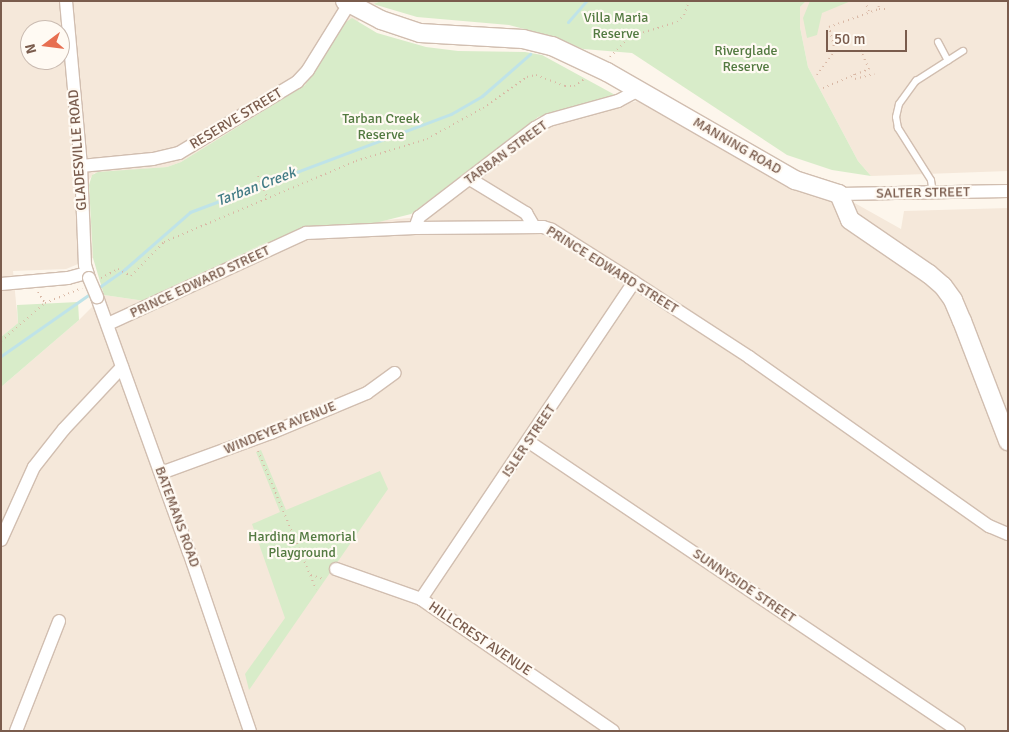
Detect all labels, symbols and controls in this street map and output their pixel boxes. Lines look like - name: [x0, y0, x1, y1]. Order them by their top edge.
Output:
- park label: Villa Maria Reserve: [584, 10, 648, 42]
- north arrow: [20, 20, 70, 70]
- scale bar: [829, 20, 910, 52]
- text: 50 m: [834, 30, 865, 48]
- text: N: [22, 42, 40, 56]
- park label: Riverglade Reserve: [714, 43, 778, 75]
- street label: RESERVE STREET: [187, 85, 285, 153]
- street label: GLADESVILLE ROAD: [65, 89, 91, 211]
- park label: Tarban Creek Reserve: [342, 111, 420, 144]
- street label: MANNING ROAD: [690, 114, 784, 178]
- street label: TARBAN STREET: [461, 117, 551, 189]
- water label: Tarban Creek: [214, 164, 298, 210]
- street label: SALTER STREET: [876, 184, 970, 202]
- street label: PRINCE EDWARD STREET: [543, 222, 681, 318]
- street label: PRINCE EDWARD STREET: [127, 242, 273, 322]
- street label: WINDEYER AVENUE: [221, 398, 339, 458]
- street label: ISLER STREET: [499, 402, 559, 480]
- street label: BATEMANS ROAD: [151, 464, 203, 570]
- park label: Harding Memorial Playground: [248, 529, 356, 562]
- street label: SUNNYSIDE STREET: [689, 545, 799, 627]
- street label: HILLCREST AVENUE: [425, 598, 535, 680]

